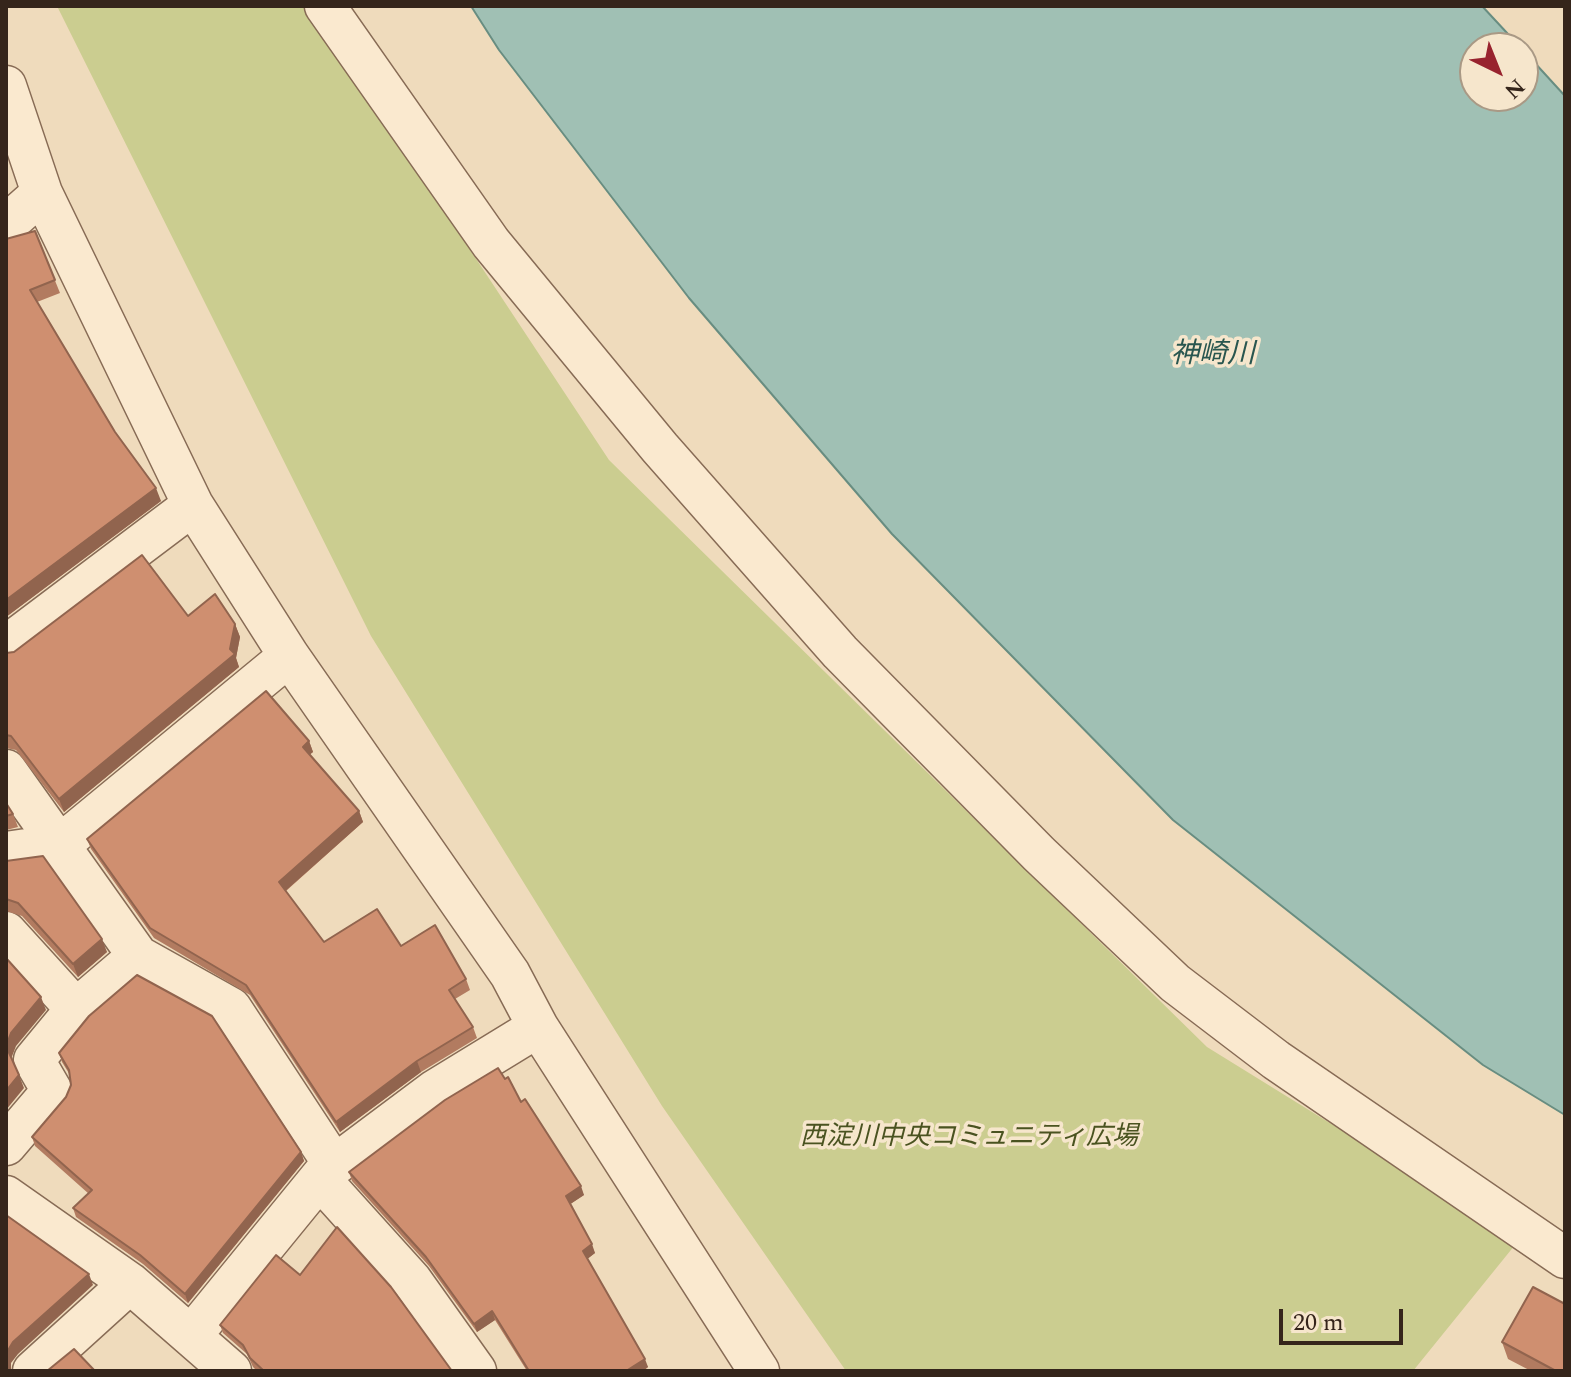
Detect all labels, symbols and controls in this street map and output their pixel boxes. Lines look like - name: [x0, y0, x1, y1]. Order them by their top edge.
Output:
- north arrow: [1459, 32, 1539, 112]
- text: N: [1497, 70, 1532, 107]
- water label: 神崎川: [1171, 340, 1255, 374]
- park label: 西淀川中央コミュニティ広場: [800, 1123, 1138, 1155]
- scale bar: [1283, 1293, 1407, 1343]
- text: 20 m: [1293, 1305, 1344, 1341]

